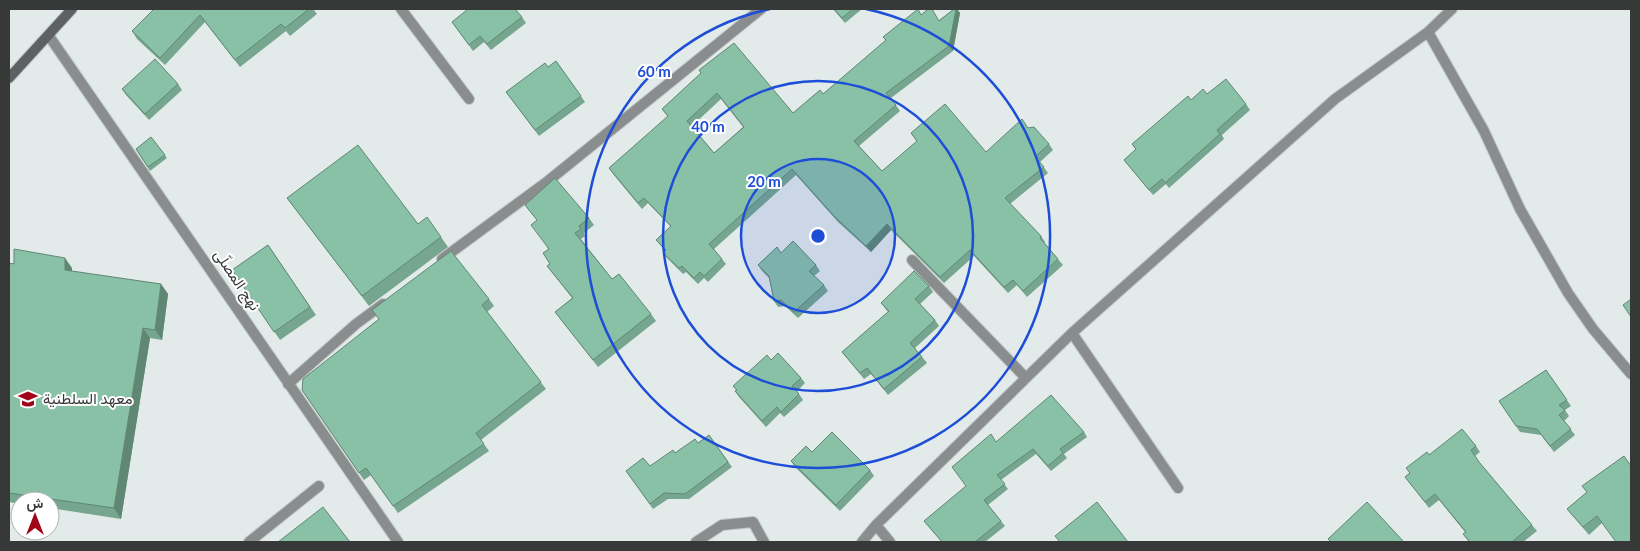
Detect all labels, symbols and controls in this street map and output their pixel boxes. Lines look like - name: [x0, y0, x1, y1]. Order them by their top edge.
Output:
- text: 60 m: [637, 62, 671, 80]
- text: 40 m: [691, 117, 725, 135]
- text: 20 m: [747, 172, 781, 190]
- centre of rings: [809, 227, 827, 245]
- street label: نهج المصلّى: [208, 246, 265, 315]
- school or university icon: معهد السلطنية: [17, 388, 39, 410]
- place label: معهد السلطنية: [43, 389, 133, 408]
- north arrow: [10, 491, 60, 541]
- text: ش: [27, 494, 44, 512]

